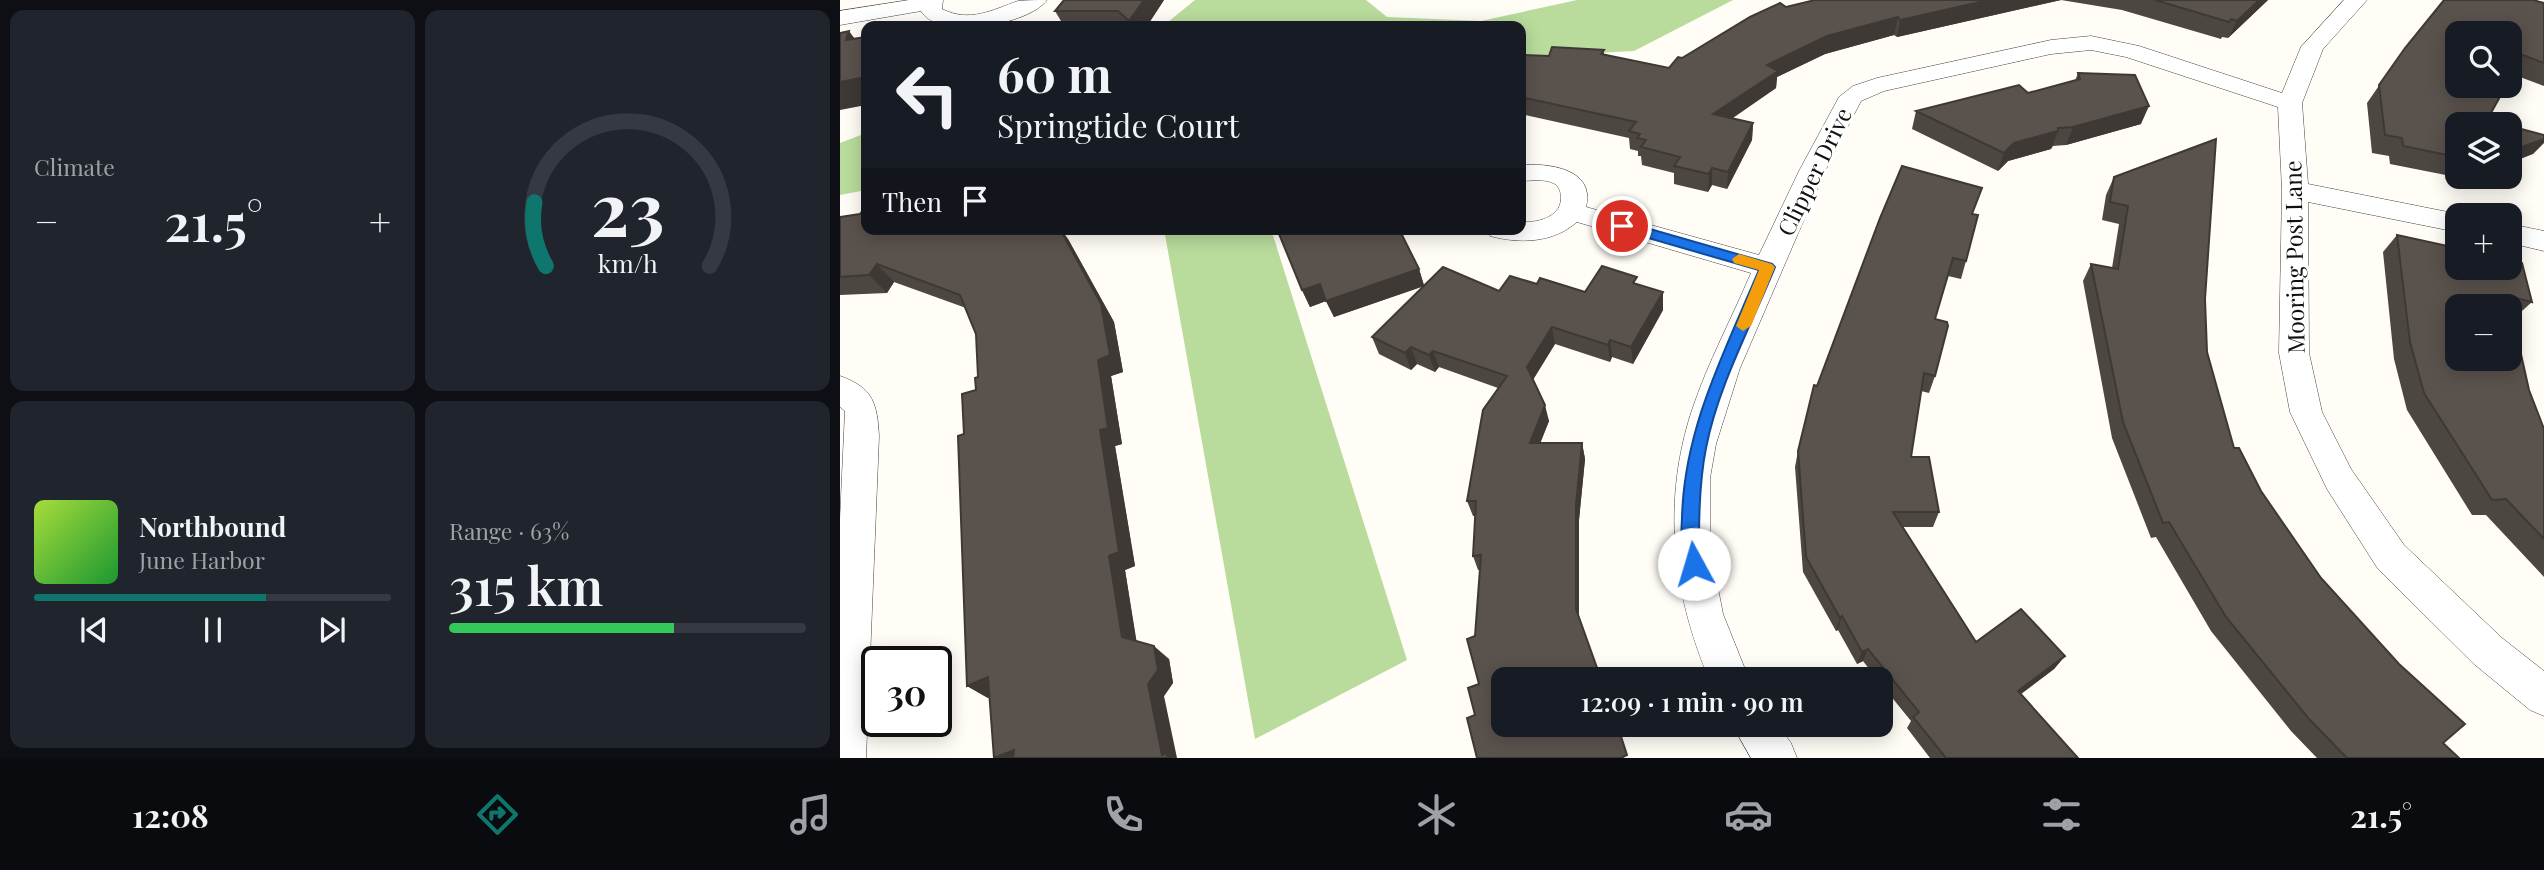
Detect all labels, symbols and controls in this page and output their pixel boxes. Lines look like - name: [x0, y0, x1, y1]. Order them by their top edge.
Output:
- map controls: [2445, 21, 2522, 371]
- button: search: [2445, 21, 2522, 98]
- text: 60 m: [997, 40, 1112, 105]
- icon: left: [882, 49, 973, 140]
- street label: Clipper Drive: [1769, 102, 1858, 241]
- text: Springtide Court: [997, 103, 1239, 146]
- button: layers: [2445, 112, 2522, 189]
- text: Climate: [34, 151, 115, 182]
- text: 23: [591, 158, 664, 255]
- street label: Mooring Post Lane: [2276, 160, 2311, 354]
- icon: arrive: [956, 182, 994, 220]
- text: Then: [882, 184, 942, 219]
- text: 21.5°: [164, 186, 263, 255]
- text: −: [34, 195, 59, 246]
- text: +: [369, 195, 391, 246]
- pin: [1592, 196, 1652, 256]
- button: +: [2445, 203, 2522, 280]
- icon: arrive: [1603, 207, 1641, 245]
- text: km/h: [598, 246, 658, 279]
- button: −: [2445, 294, 2522, 371]
- text: Northbound: [139, 509, 286, 544]
- text: Range · 63%: [449, 515, 569, 546]
- position arrow: [1657, 527, 1731, 601]
- text: June Harbor: [139, 544, 265, 575]
- text: 315 km: [449, 550, 603, 619]
- icon: previous: [75, 611, 113, 649]
- icon: pause: [194, 611, 232, 649]
- icon: next: [313, 611, 351, 649]
- speed limit sign: 30: [861, 646, 952, 737]
- text: 12:09 · 1 min · 90 m: [1580, 684, 1804, 719]
- icon: directions: [473, 790, 522, 839]
- icon: music: [786, 790, 835, 839]
- icon: phone: [1099, 790, 1148, 839]
- icon: climate: [1412, 790, 1461, 839]
- icon: car: [1724, 790, 1773, 839]
- icon: filters: [2037, 790, 2086, 839]
- text: 12:08: [132, 793, 209, 836]
- text: 21.5°: [2350, 793, 2412, 836]

